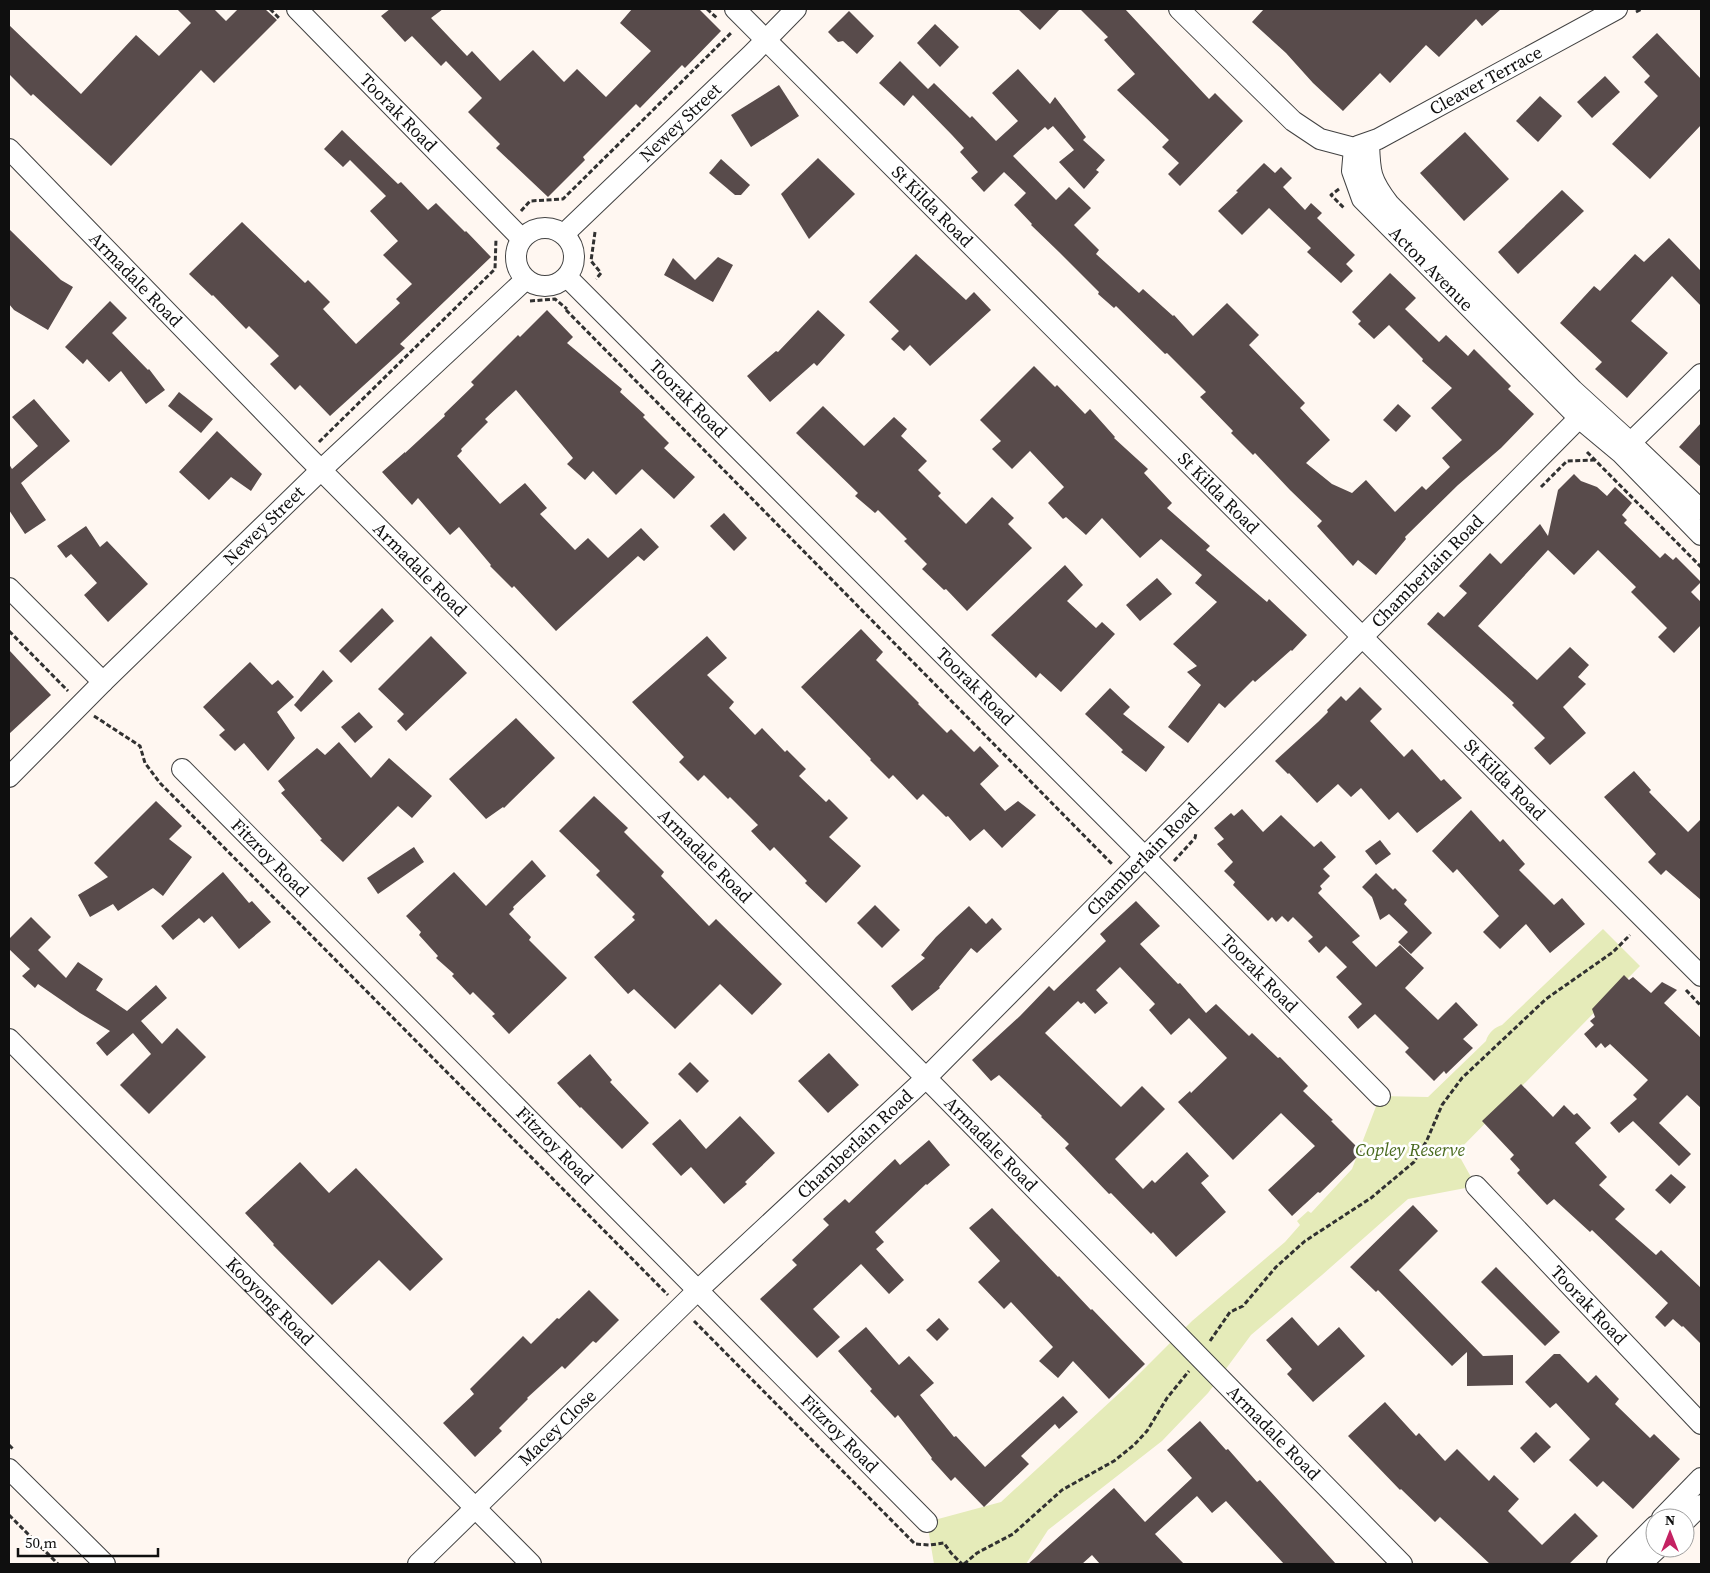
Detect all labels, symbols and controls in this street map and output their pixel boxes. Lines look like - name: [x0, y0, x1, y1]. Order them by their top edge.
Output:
- street label: Cleaver Terrace: [1425, 39, 1547, 121]
- street label: Toorak Road: [355, 68, 443, 157]
- street label: Newey Street: [634, 77, 726, 167]
- street label: St Kilda Road: [886, 160, 979, 252]
- street label: Acton Avenue: [1384, 220, 1479, 316]
- street label: Armadale Road: [84, 226, 188, 332]
- street label: Toorak Road: [644, 354, 733, 443]
- street label: St Kilda Road: [1172, 446, 1265, 539]
- street label: Newey Street: [217, 480, 310, 571]
- street label: Chamberlain Road: [1365, 509, 1489, 633]
- street label: Armadale Road: [368, 516, 473, 622]
- street label: Toorak Road: [931, 642, 1020, 731]
- street label: St Kilda Road: [1459, 733, 1551, 825]
- street label: Chamberlain Road: [1081, 797, 1204, 921]
- street label: Armadale Road: [653, 803, 758, 908]
- street label: Fitzroy Road: [226, 813, 315, 902]
- street label: Toorak Road: [1215, 928, 1304, 1018]
- street label: Chamberlain Road: [791, 1083, 918, 1204]
- street label: Armadale Road: [939, 1091, 1044, 1197]
- street label: Fitzroy Road: [511, 1101, 600, 1190]
- park label: Copley Reserve: [1355, 1137, 1465, 1162]
- street label: Kooyong Road: [221, 1251, 320, 1351]
- street label: Toorak Road: [1545, 1260, 1633, 1350]
- street label: Armadale Road: [1222, 1379, 1326, 1485]
- street label: Macey Close: [513, 1383, 601, 1471]
- street label: Fitzroy Road: [796, 1389, 884, 1478]
- north arrow: [1645, 1508, 1695, 1558]
- text: N: [1665, 1510, 1675, 1530]
- scale bar: [18, 1526, 158, 1558]
- text: 50 m: [25, 1532, 57, 1553]

